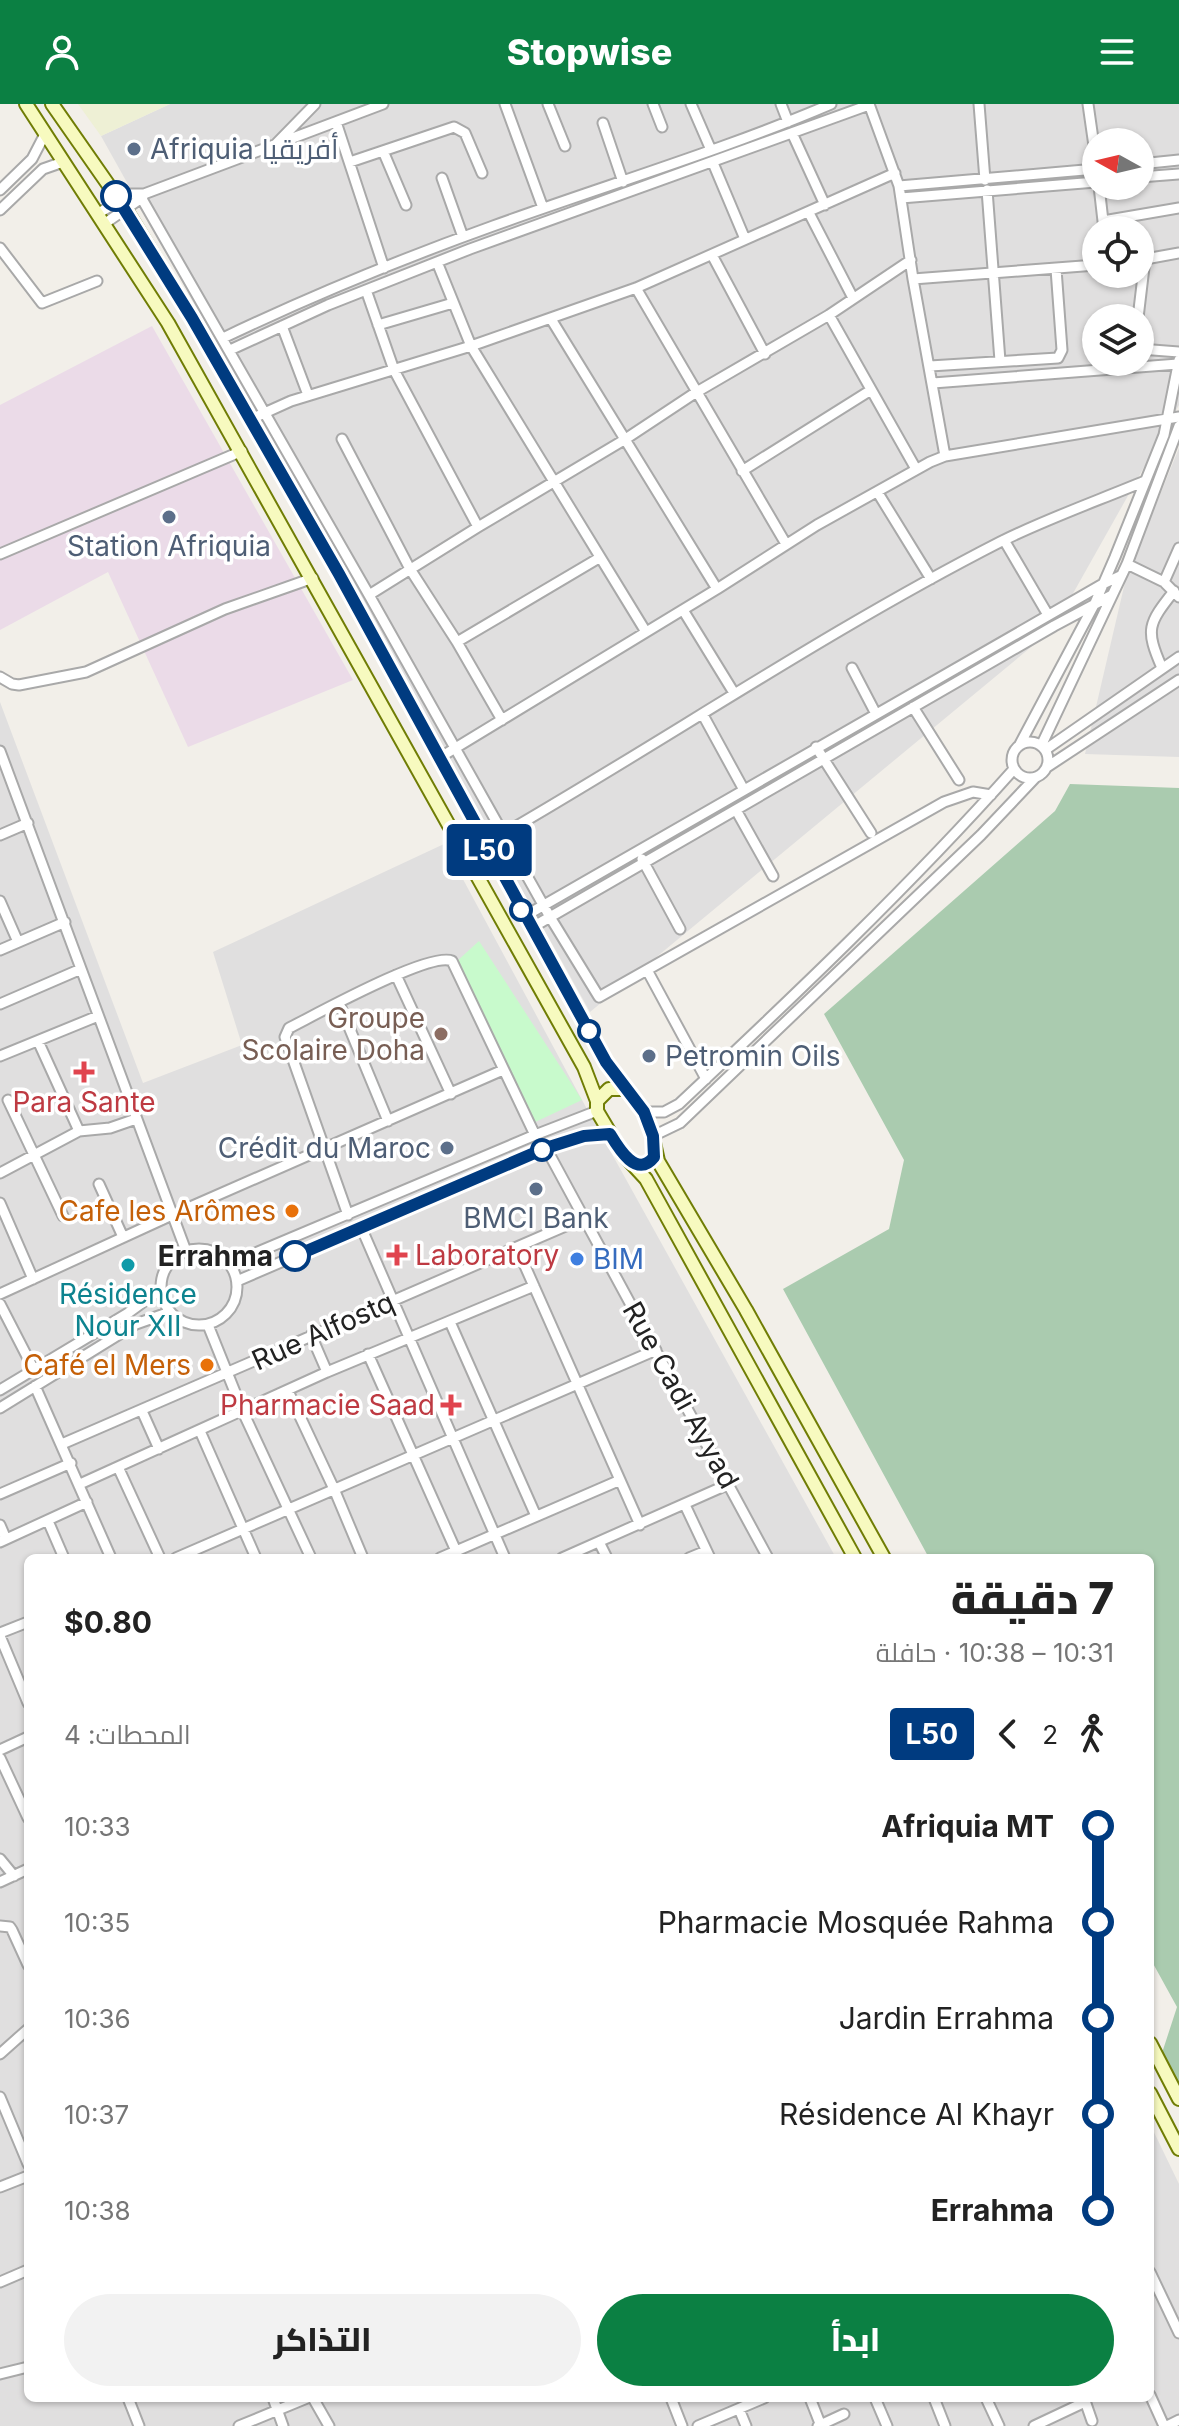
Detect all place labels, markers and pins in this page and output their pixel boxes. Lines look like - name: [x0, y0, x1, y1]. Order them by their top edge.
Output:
- place label: Afriquia أفريقيا: [150, 132, 339, 166]
- marker: Afriquia أفريقيا: [125, 140, 143, 158]
- unlabelled marker: [101, 181, 131, 211]
- marker: Station Afriquia: [160, 508, 178, 526]
- place label: Station Afriquia: [67, 529, 271, 563]
- unlabelled marker: [510, 899, 532, 921]
- place label: Groupe Scolaire Doha: [241, 1001, 425, 1067]
- unlabelled marker: [578, 1020, 600, 1042]
- marker: Groupe Scolaire Doha: [432, 1025, 450, 1043]
- place label: Petromin Oils: [665, 1039, 841, 1073]
- marker: Petromin Oils: [640, 1047, 658, 1065]
- marker: Para Sante: [75, 1063, 93, 1081]
- place label: Para Sante: [12, 1085, 156, 1119]
- place label: Crédit du Maroc: [218, 1131, 431, 1165]
- marker: Crédit du Maroc: [438, 1139, 456, 1157]
- unlabelled marker: [531, 1139, 553, 1161]
- marker: BMCI Bank: [527, 1180, 545, 1198]
- place label: Cafe les Arômes: [59, 1194, 276, 1228]
- place label: BMCI Bank: [463, 1201, 609, 1235]
- marker: Cafe les Arômes: [283, 1202, 301, 1220]
- place label: Laboratory: [415, 1238, 559, 1272]
- place label: Errahma: [158, 1239, 273, 1273]
- marker: Errahma: [280, 1241, 310, 1271]
- place label: BIM: [593, 1242, 644, 1276]
- marker: Laboratory: [386, 1244, 408, 1266]
- marker: BIM: [568, 1250, 586, 1268]
- marker: Résidence Nour XII: [119, 1256, 137, 1274]
- place label: Résidence Nour XII: [59, 1277, 197, 1343]
- place label: Café el Mers: [23, 1348, 191, 1382]
- marker: Café el Mers: [198, 1356, 216, 1374]
- place label: Pharmacie Saad: [220, 1388, 435, 1422]
- marker: Pharmacie Saad: [442, 1396, 460, 1414]

